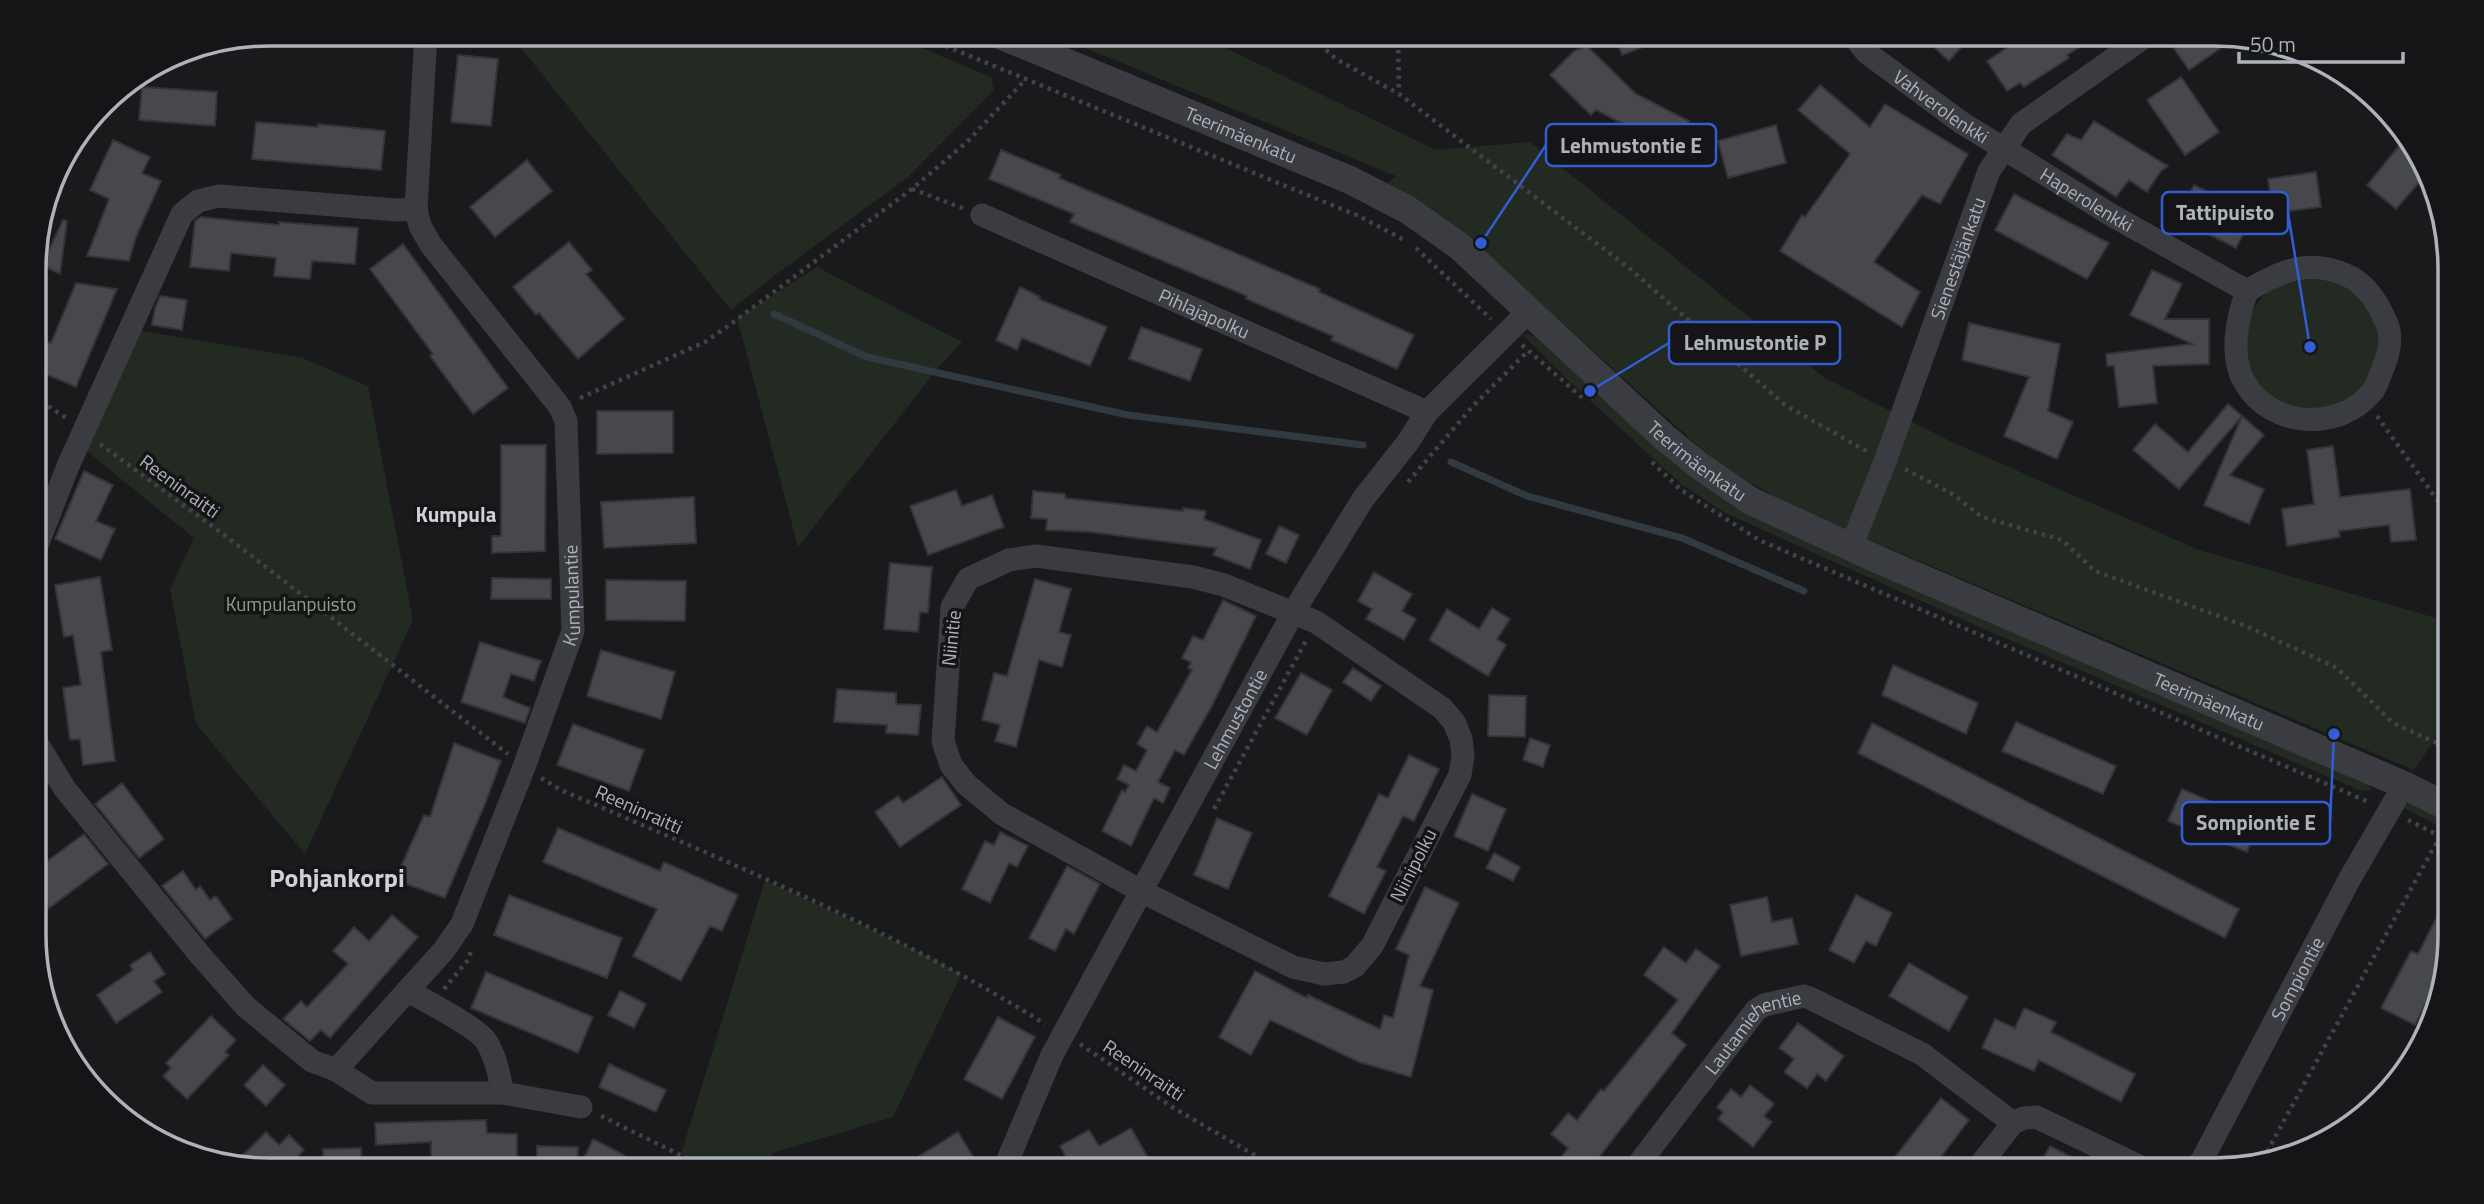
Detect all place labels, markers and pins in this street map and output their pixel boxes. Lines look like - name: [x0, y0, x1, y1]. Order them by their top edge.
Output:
- callout: Lehmustontie E: [1546, 124, 1716, 166]
- callout: Tattipuisto: [2162, 192, 2288, 234]
- callout: Lehmustontie P: [1669, 322, 1840, 364]
- callout: Sompiontie E: [2182, 802, 2330, 844]

